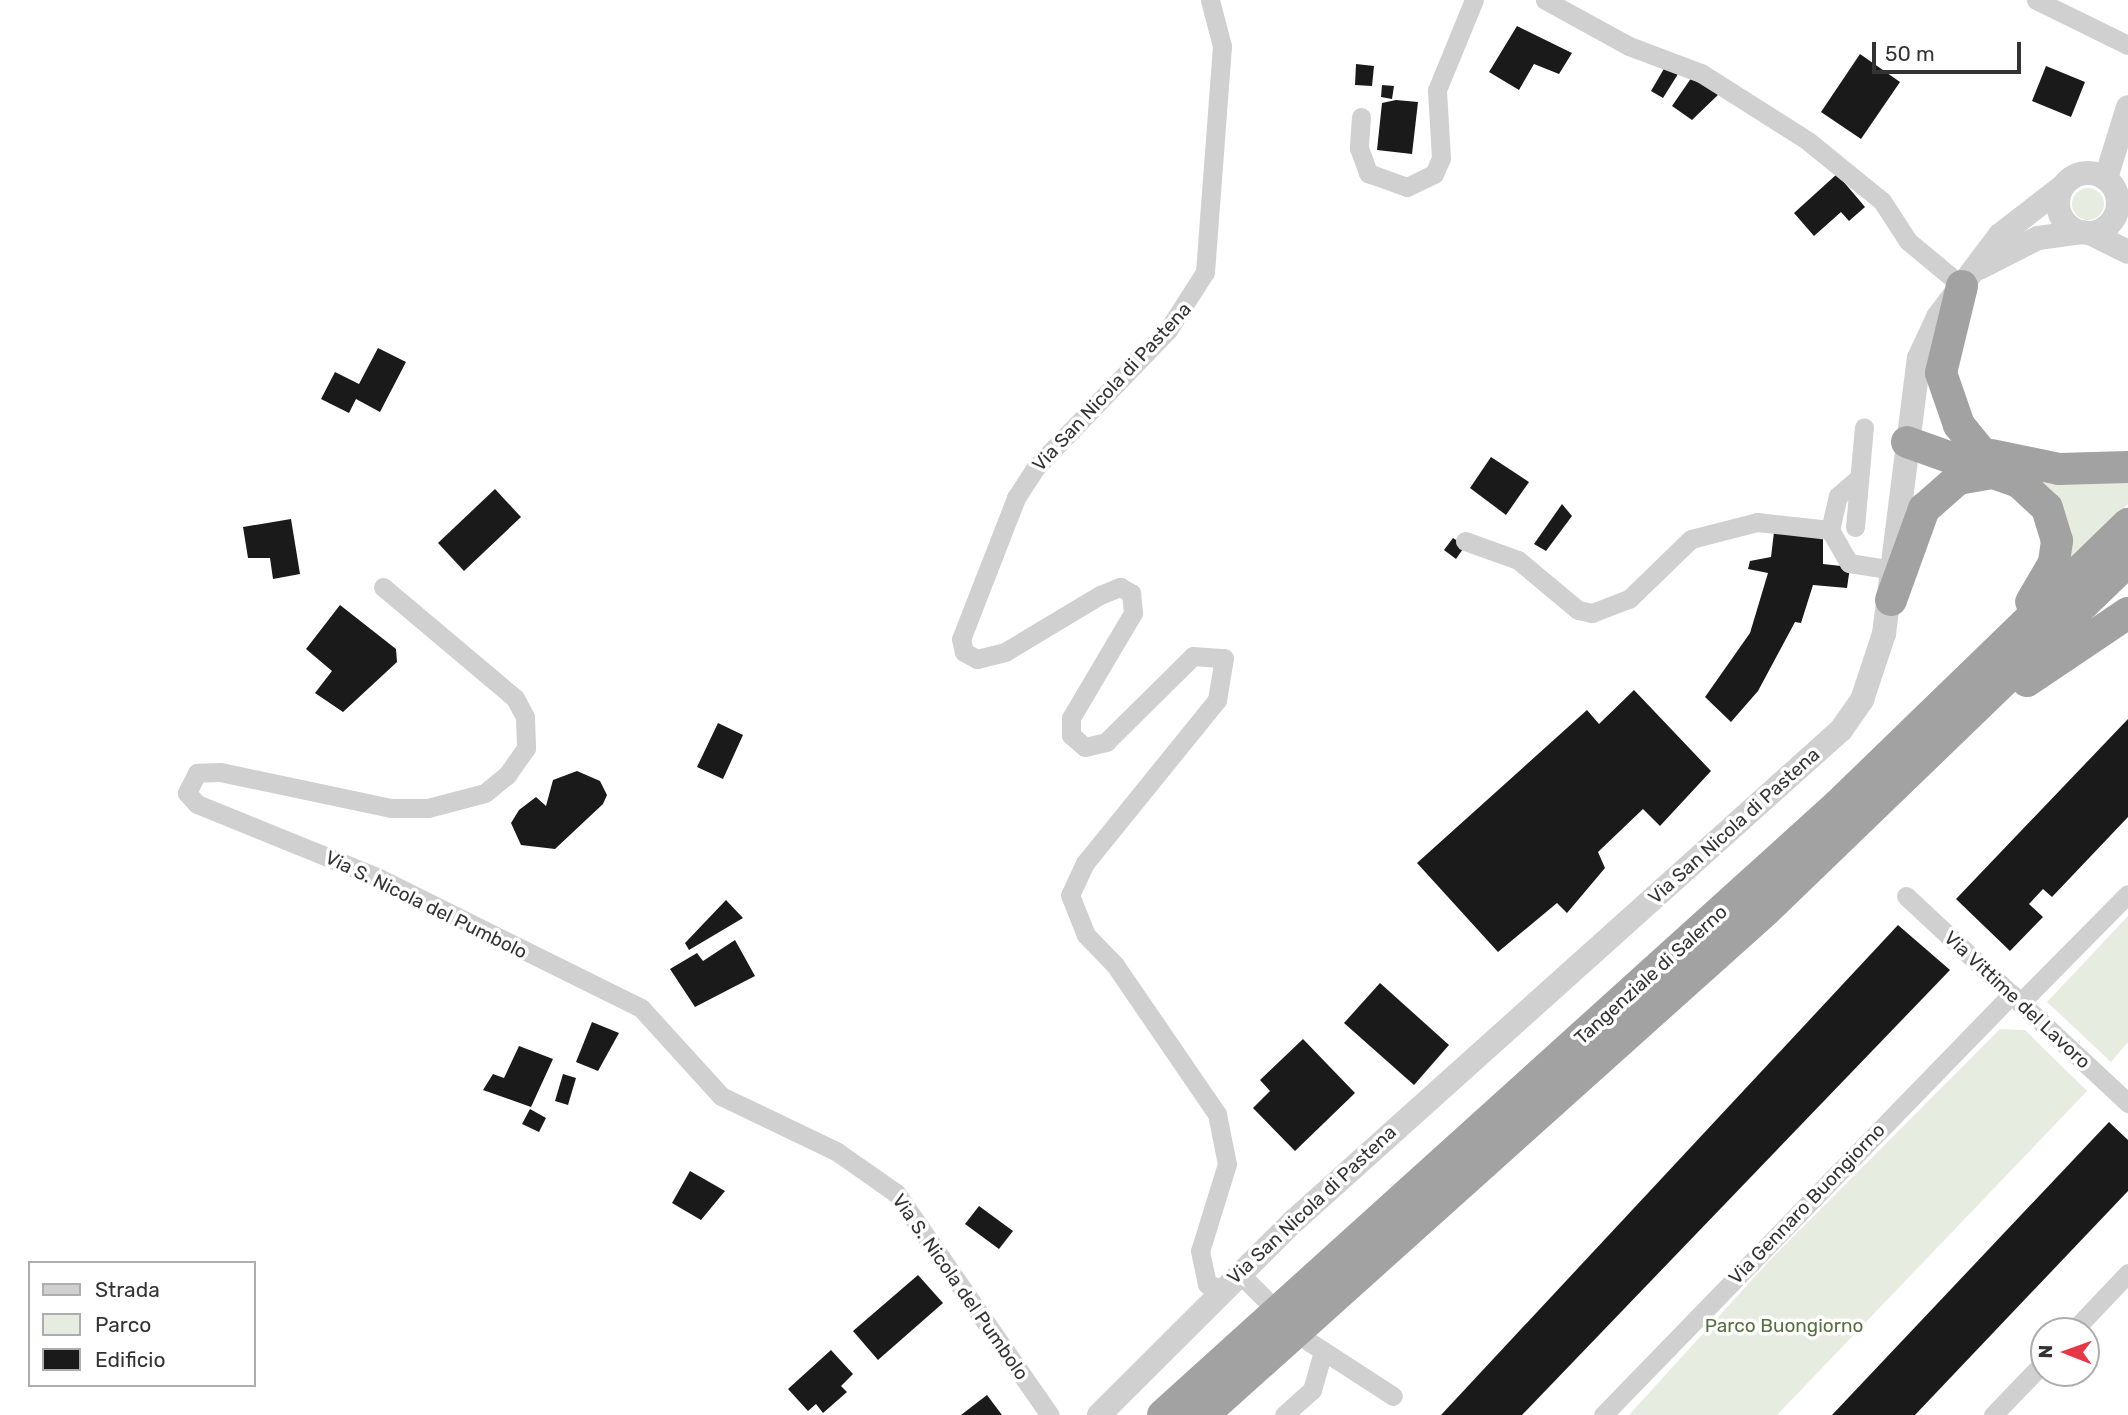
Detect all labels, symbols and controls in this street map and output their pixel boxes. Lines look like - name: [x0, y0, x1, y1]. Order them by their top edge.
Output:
- scale bar: [1876, 28, 2025, 72]
- text: 50 m: [1885, 41, 1935, 66]
- street label: Via San Nicola di Pastena: [1028, 298, 1196, 476]
- street label: Via San Nicola di Pastena: [1644, 743, 1824, 909]
- street label: Via S. Nicola del Pumbolo: [321, 846, 531, 964]
- street label: Tangenziale di Salerno: [1570, 901, 1732, 1049]
- street label: Via Vittime del Lavoro: [1939, 926, 2095, 1074]
- street label: Via Gennaro Buongiorno: [1724, 1119, 1890, 1289]
- street label: Via San Nicola di Pastena: [1223, 1121, 1401, 1289]
- street label: Via S. Nicola del Pumbolo: [887, 1190, 1033, 1384]
- legend: [28, 1261, 256, 1387]
- text: Strada: [95, 1277, 160, 1302]
- text: Parco: [95, 1312, 151, 1337]
- park label: Parco Buongiorno: [1705, 1315, 1863, 1337]
- north arrow: [2030, 1317, 2100, 1387]
- text: N: [2034, 1345, 2057, 1359]
- text: Edificio: [95, 1347, 165, 1372]

